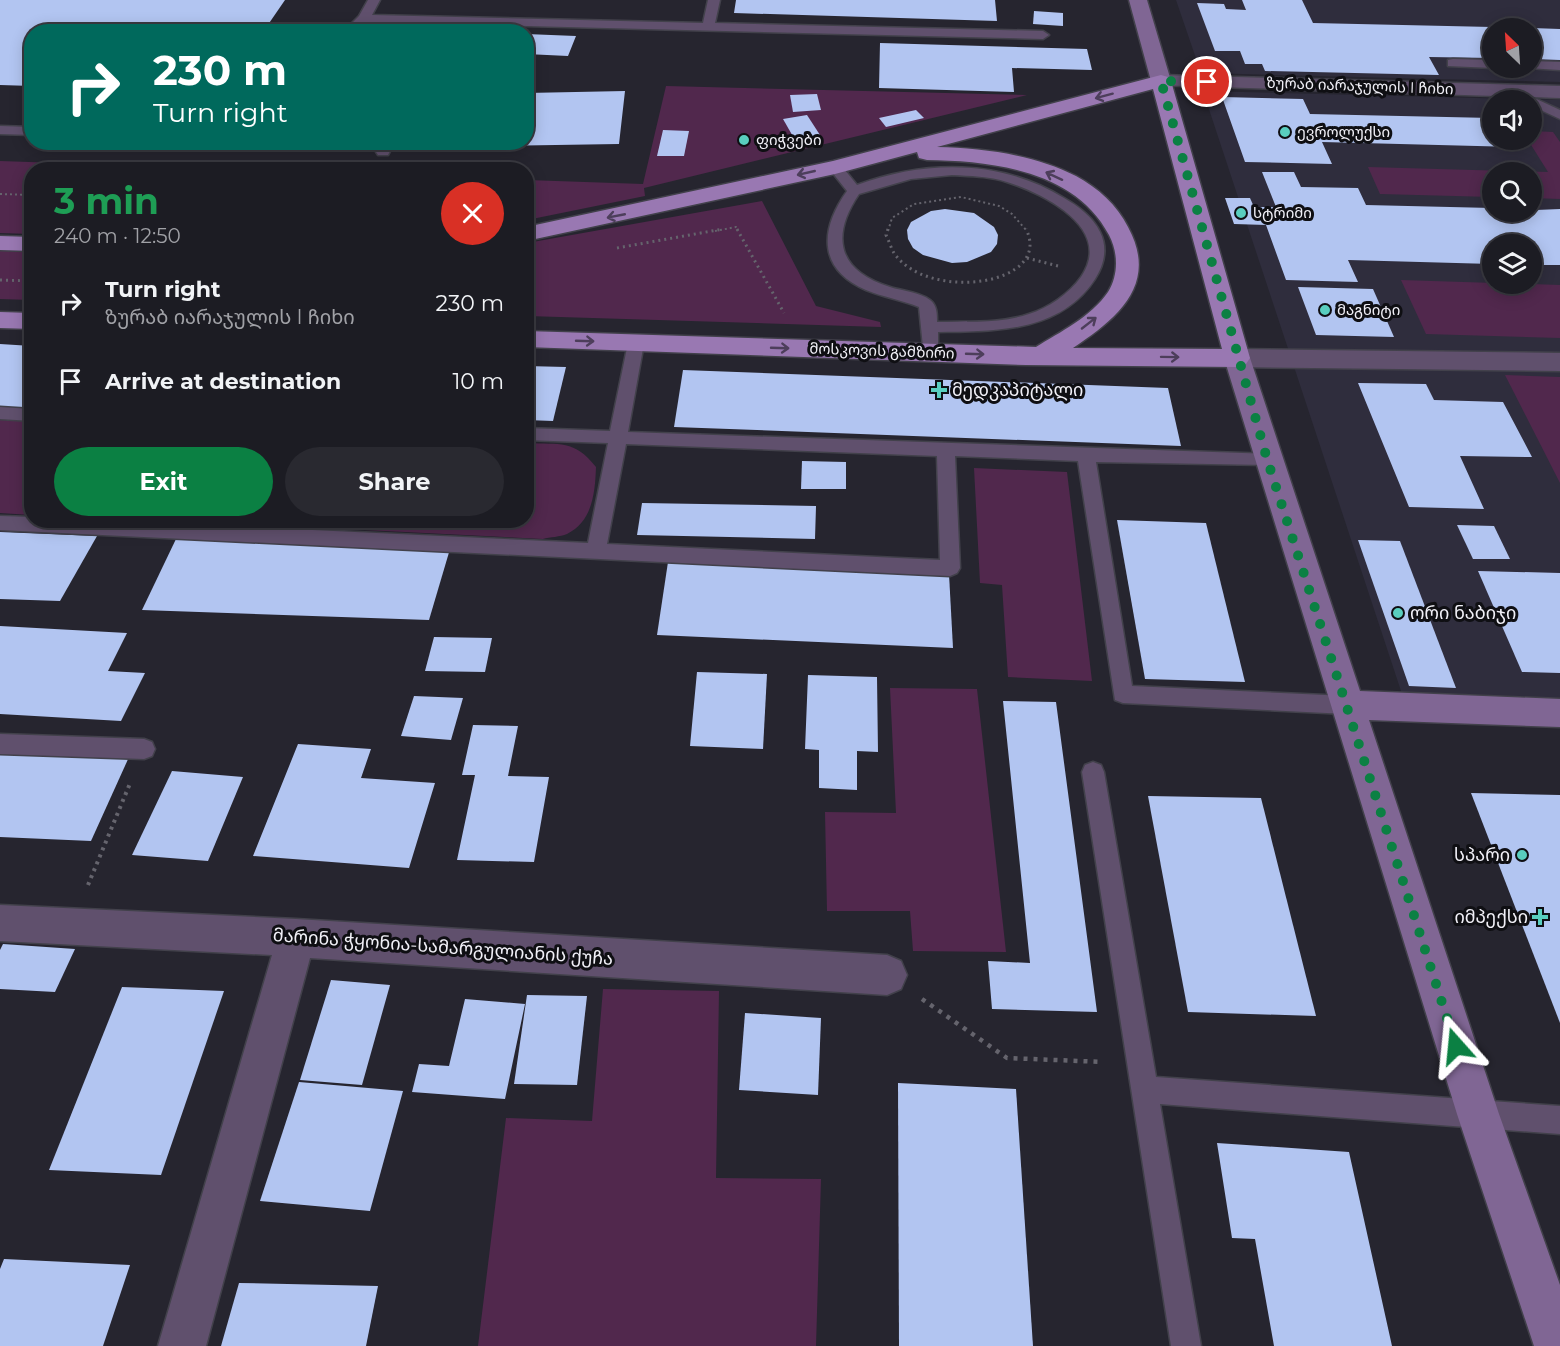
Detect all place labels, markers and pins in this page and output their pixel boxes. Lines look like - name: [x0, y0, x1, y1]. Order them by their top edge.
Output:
- pin: [1181, 56, 1232, 107]
- place label: ევროლუქსი: [1297, 122, 1390, 141]
- marker: ევროლუქსი: [1278, 125, 1292, 139]
- place label: ფიჭვები: [756, 130, 822, 149]
- marker: ფიჭვები: [737, 133, 751, 147]
- place label: სტრიმი: [1253, 203, 1312, 222]
- marker: სტრიმი: [1234, 206, 1248, 220]
- place label: მაგნიტი: [1337, 300, 1400, 319]
- marker: მაგნიტი: [1318, 303, 1332, 317]
- place label: მედკაპიტალი: [952, 379, 1083, 401]
- marker: მედკაპიტალი: [930, 381, 948, 399]
- place label: ორი ნაბიჯი: [1410, 602, 1516, 624]
- marker: ორი ნაბიჯი: [1391, 606, 1405, 620]
- place label: სპარი: [1454, 844, 1510, 866]
- marker: სპარი: [1515, 848, 1529, 862]
- place label: იმპექსი: [1454, 906, 1528, 928]
- marker: იმპექსი: [1533, 910, 1547, 924]

